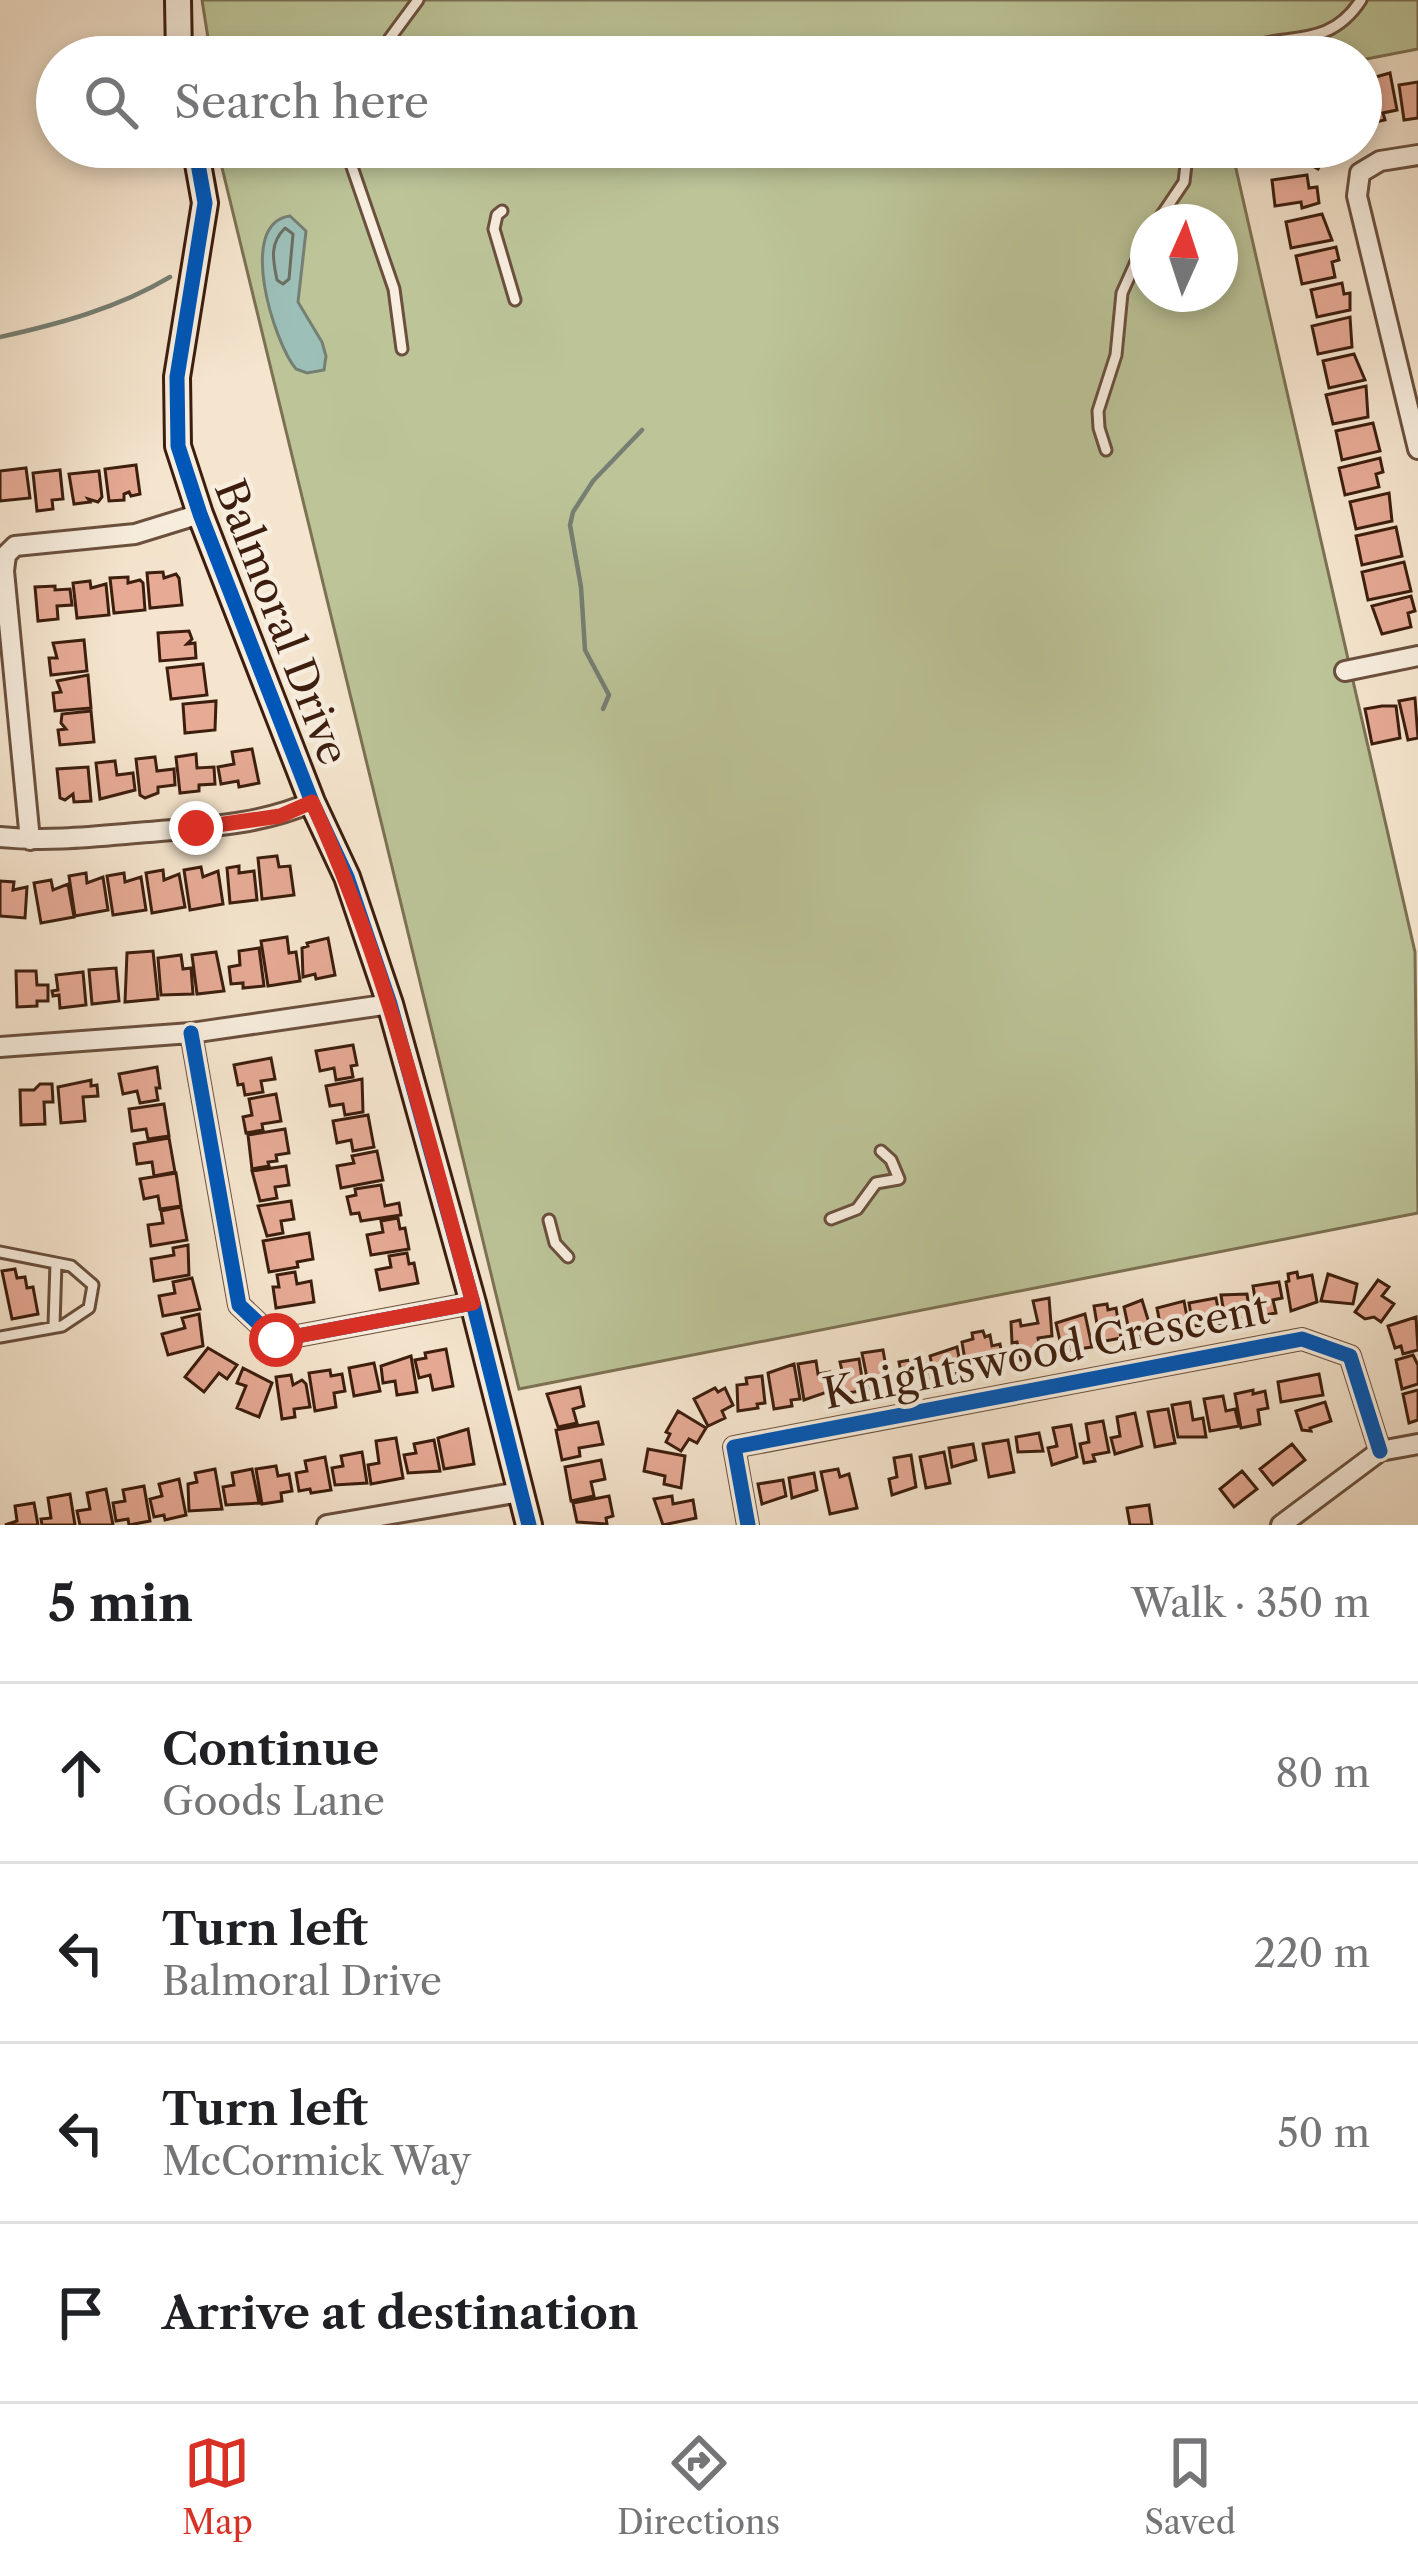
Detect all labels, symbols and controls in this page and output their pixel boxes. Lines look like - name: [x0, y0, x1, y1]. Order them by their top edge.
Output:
- search box: [36, 36, 1382, 168]
- icon: search: [78, 69, 144, 135]
- text: Search here: [174, 74, 429, 130]
- north arrow: [1130, 204, 1238, 312]
- street label: Balmoral Drive: [204, 472, 360, 772]
- route end: [169, 801, 223, 855]
- street label: Knightswood Crescent: [819, 1282, 1273, 1420]
- route start: [249, 1313, 303, 1367]
- text: 5 min: [48, 1572, 193, 1634]
- text: Walk · 350 m: [1131, 1579, 1370, 1627]
- text: Continue: [162, 1721, 379, 1777]
- icon: ahead: [48, 1740, 114, 1806]
- text: 80 m: [1275, 1749, 1370, 1797]
- text: Goods Lane: [162, 1777, 385, 1825]
- text: Turn left: [162, 1901, 368, 1957]
- icon: left: [48, 1920, 114, 1986]
- text: 220 m: [1254, 1929, 1370, 1977]
- text: Balmoral Drive: [162, 1957, 442, 2005]
- text: Turn left: [162, 2081, 368, 2137]
- icon: left: [48, 2100, 114, 2166]
- text: 50 m: [1277, 2109, 1370, 2157]
- text: McCormick Way: [162, 2137, 471, 2185]
- icon: arrive: [48, 2280, 114, 2346]
- text: Arrive at destination: [162, 2285, 639, 2341]
- tab: Map: [182, 2430, 253, 2543]
- tab: Directions: [617, 2430, 780, 2543]
- tab: Saved: [1144, 2430, 1236, 2543]

